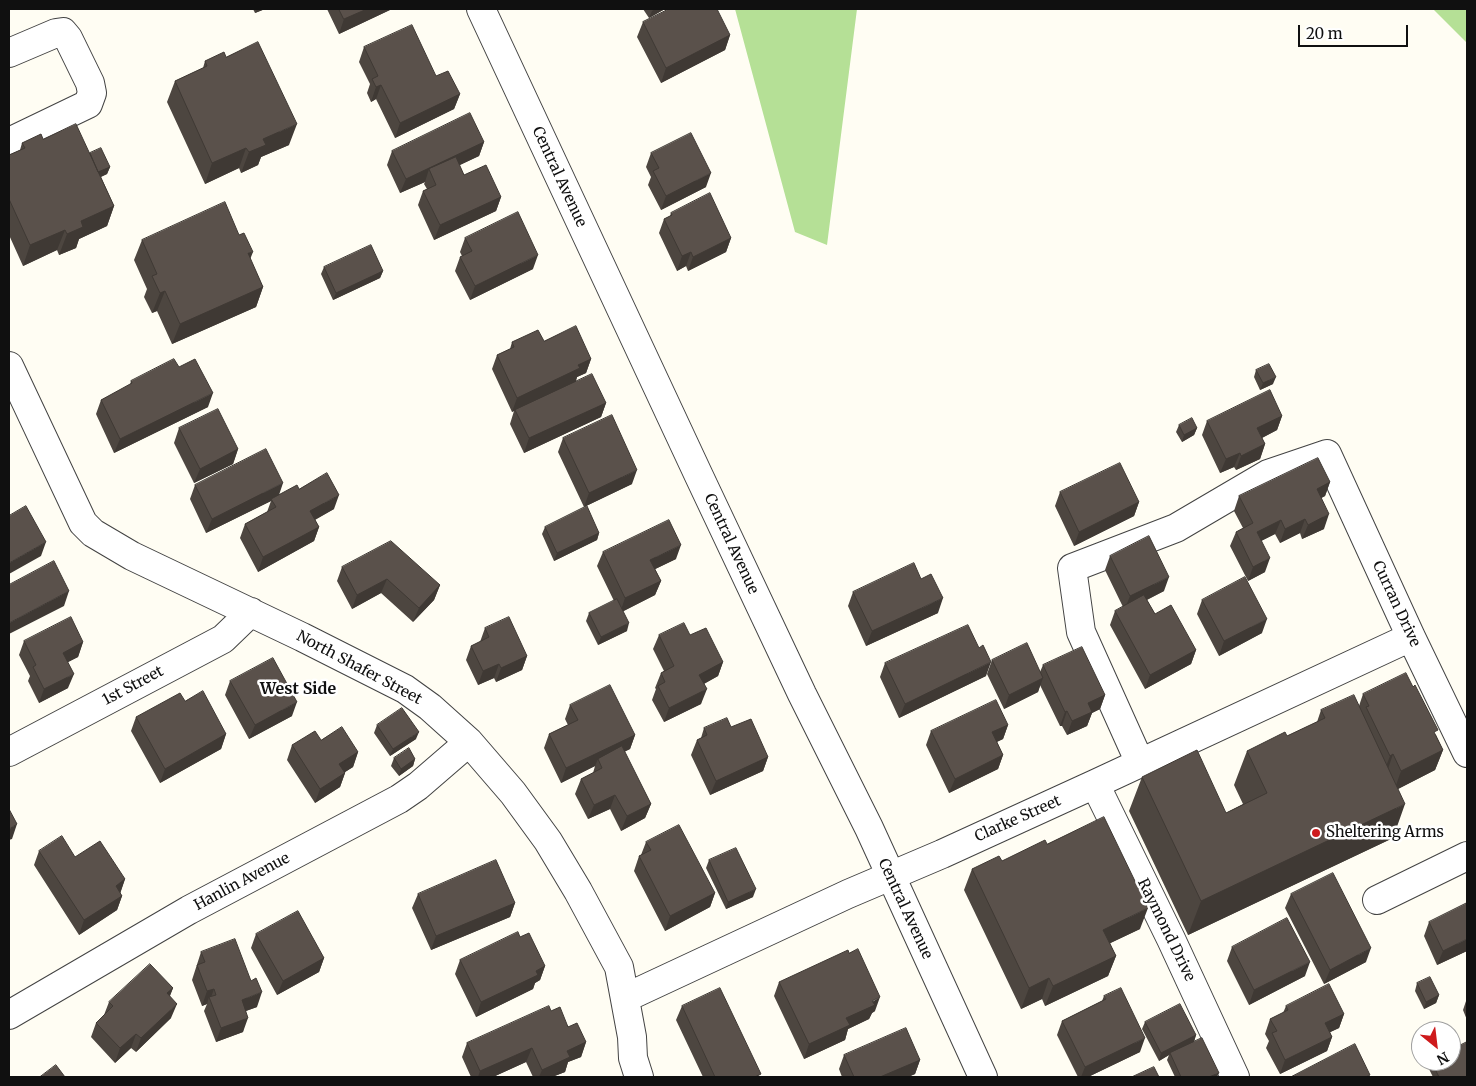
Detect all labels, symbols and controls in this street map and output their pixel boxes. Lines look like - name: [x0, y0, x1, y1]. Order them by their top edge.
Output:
- scale bar: [1301, 15, 1411, 47]
- text: 20 m: [1306, 24, 1343, 43]
- street label: Central Avenue: [528, 124, 590, 230]
- street label: Central Avenue: [700, 491, 762, 597]
- street label: Curran Drive: [1368, 558, 1424, 650]
- street label: North Shafer Street: [293, 627, 425, 709]
- street label: 1st Street: [99, 662, 167, 710]
- district label: West Side: [260, 679, 336, 699]
- street label: Clarke Street: [972, 792, 1064, 846]
- place label: Sheltering Arms: [1326, 824, 1444, 842]
- marker: Sheltering Arms: [1310, 827, 1322, 839]
- street label: Hanlin Avenue: [191, 849, 293, 915]
- street label: Central Avenue: [874, 856, 936, 962]
- street label: Raymond Drive: [1133, 876, 1199, 984]
- north arrow: [1411, 1021, 1461, 1071]
- text: N: [1434, 1048, 1452, 1069]

